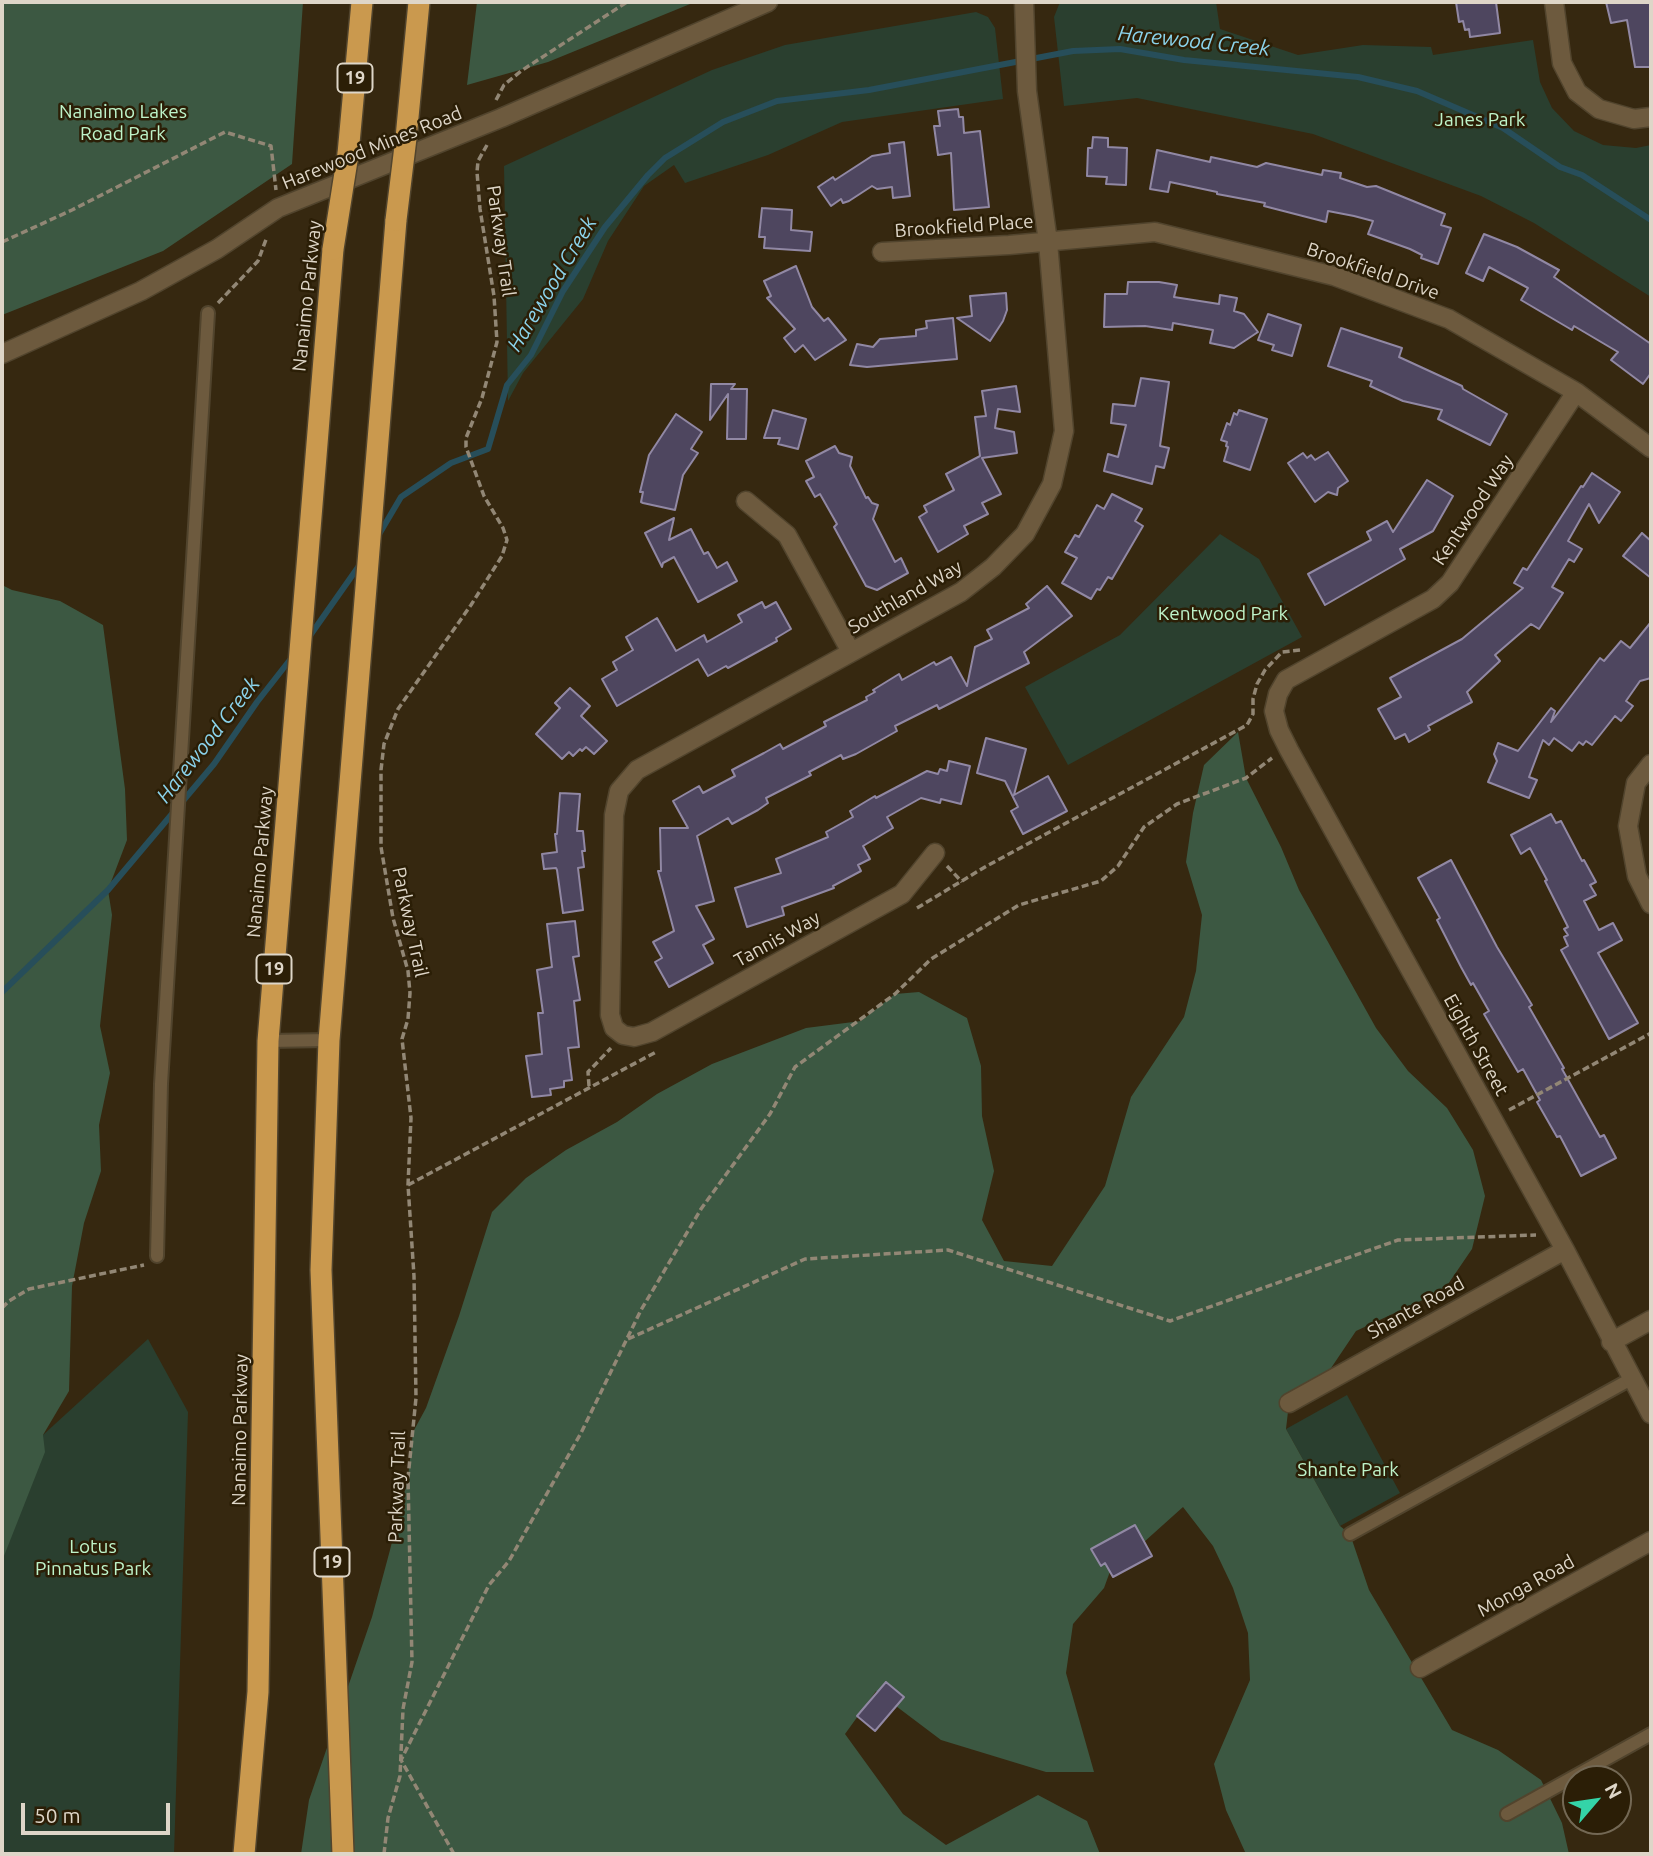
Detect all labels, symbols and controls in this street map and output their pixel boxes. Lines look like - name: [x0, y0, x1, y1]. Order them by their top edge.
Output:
- water label: Harewood Creek: [1117, 20, 1271, 62]
- road number: 19: [338, 64, 372, 92]
- park label: Nanaimo Lakes Road Park: [59, 101, 187, 145]
- street label: Harewood Mines Road: [279, 101, 465, 195]
- park label: Janes Park: [1435, 109, 1525, 131]
- street label: Parkway Trail: [482, 184, 520, 298]
- street label: Brookfield Place: [894, 210, 1034, 242]
- water label: Harewood Creek: [502, 212, 602, 356]
- street label: Nanaimo Parkway: [288, 219, 326, 373]
- street label: Brookfield Drive: [1304, 238, 1442, 304]
- street label: Kentwood Way: [1428, 450, 1518, 570]
- street label: Southland Way: [844, 555, 966, 639]
- park label: Kentwood Park: [1158, 603, 1288, 625]
- water label: Harewood Creek: [151, 672, 265, 808]
- street label: Nanaimo Parkway: [242, 785, 278, 939]
- street label: Parkway Trail: [387, 865, 433, 979]
- street label: Tannis Way: [730, 906, 824, 972]
- road number: 19: [256, 954, 292, 984]
- street label: Eighth Street: [1439, 990, 1513, 1100]
- street label: Shante Road: [1363, 1272, 1469, 1344]
- street label: Nanaimo Parkway: [227, 1354, 253, 1506]
- street label: Parkway Trail: [384, 1431, 410, 1543]
- park label: Shante Park: [1297, 1459, 1399, 1481]
- park label: Lotus Pinnatus Park: [35, 1536, 151, 1580]
- road number: 19: [314, 1548, 350, 1576]
- street label: Monga Road: [1474, 1550, 1578, 1622]
- north arrow: [1562, 1765, 1632, 1835]
- text: N: [1601, 1779, 1627, 1802]
- scale bar: [24, 1790, 173, 1834]
- text: 50 m: [34, 1803, 81, 1827]

